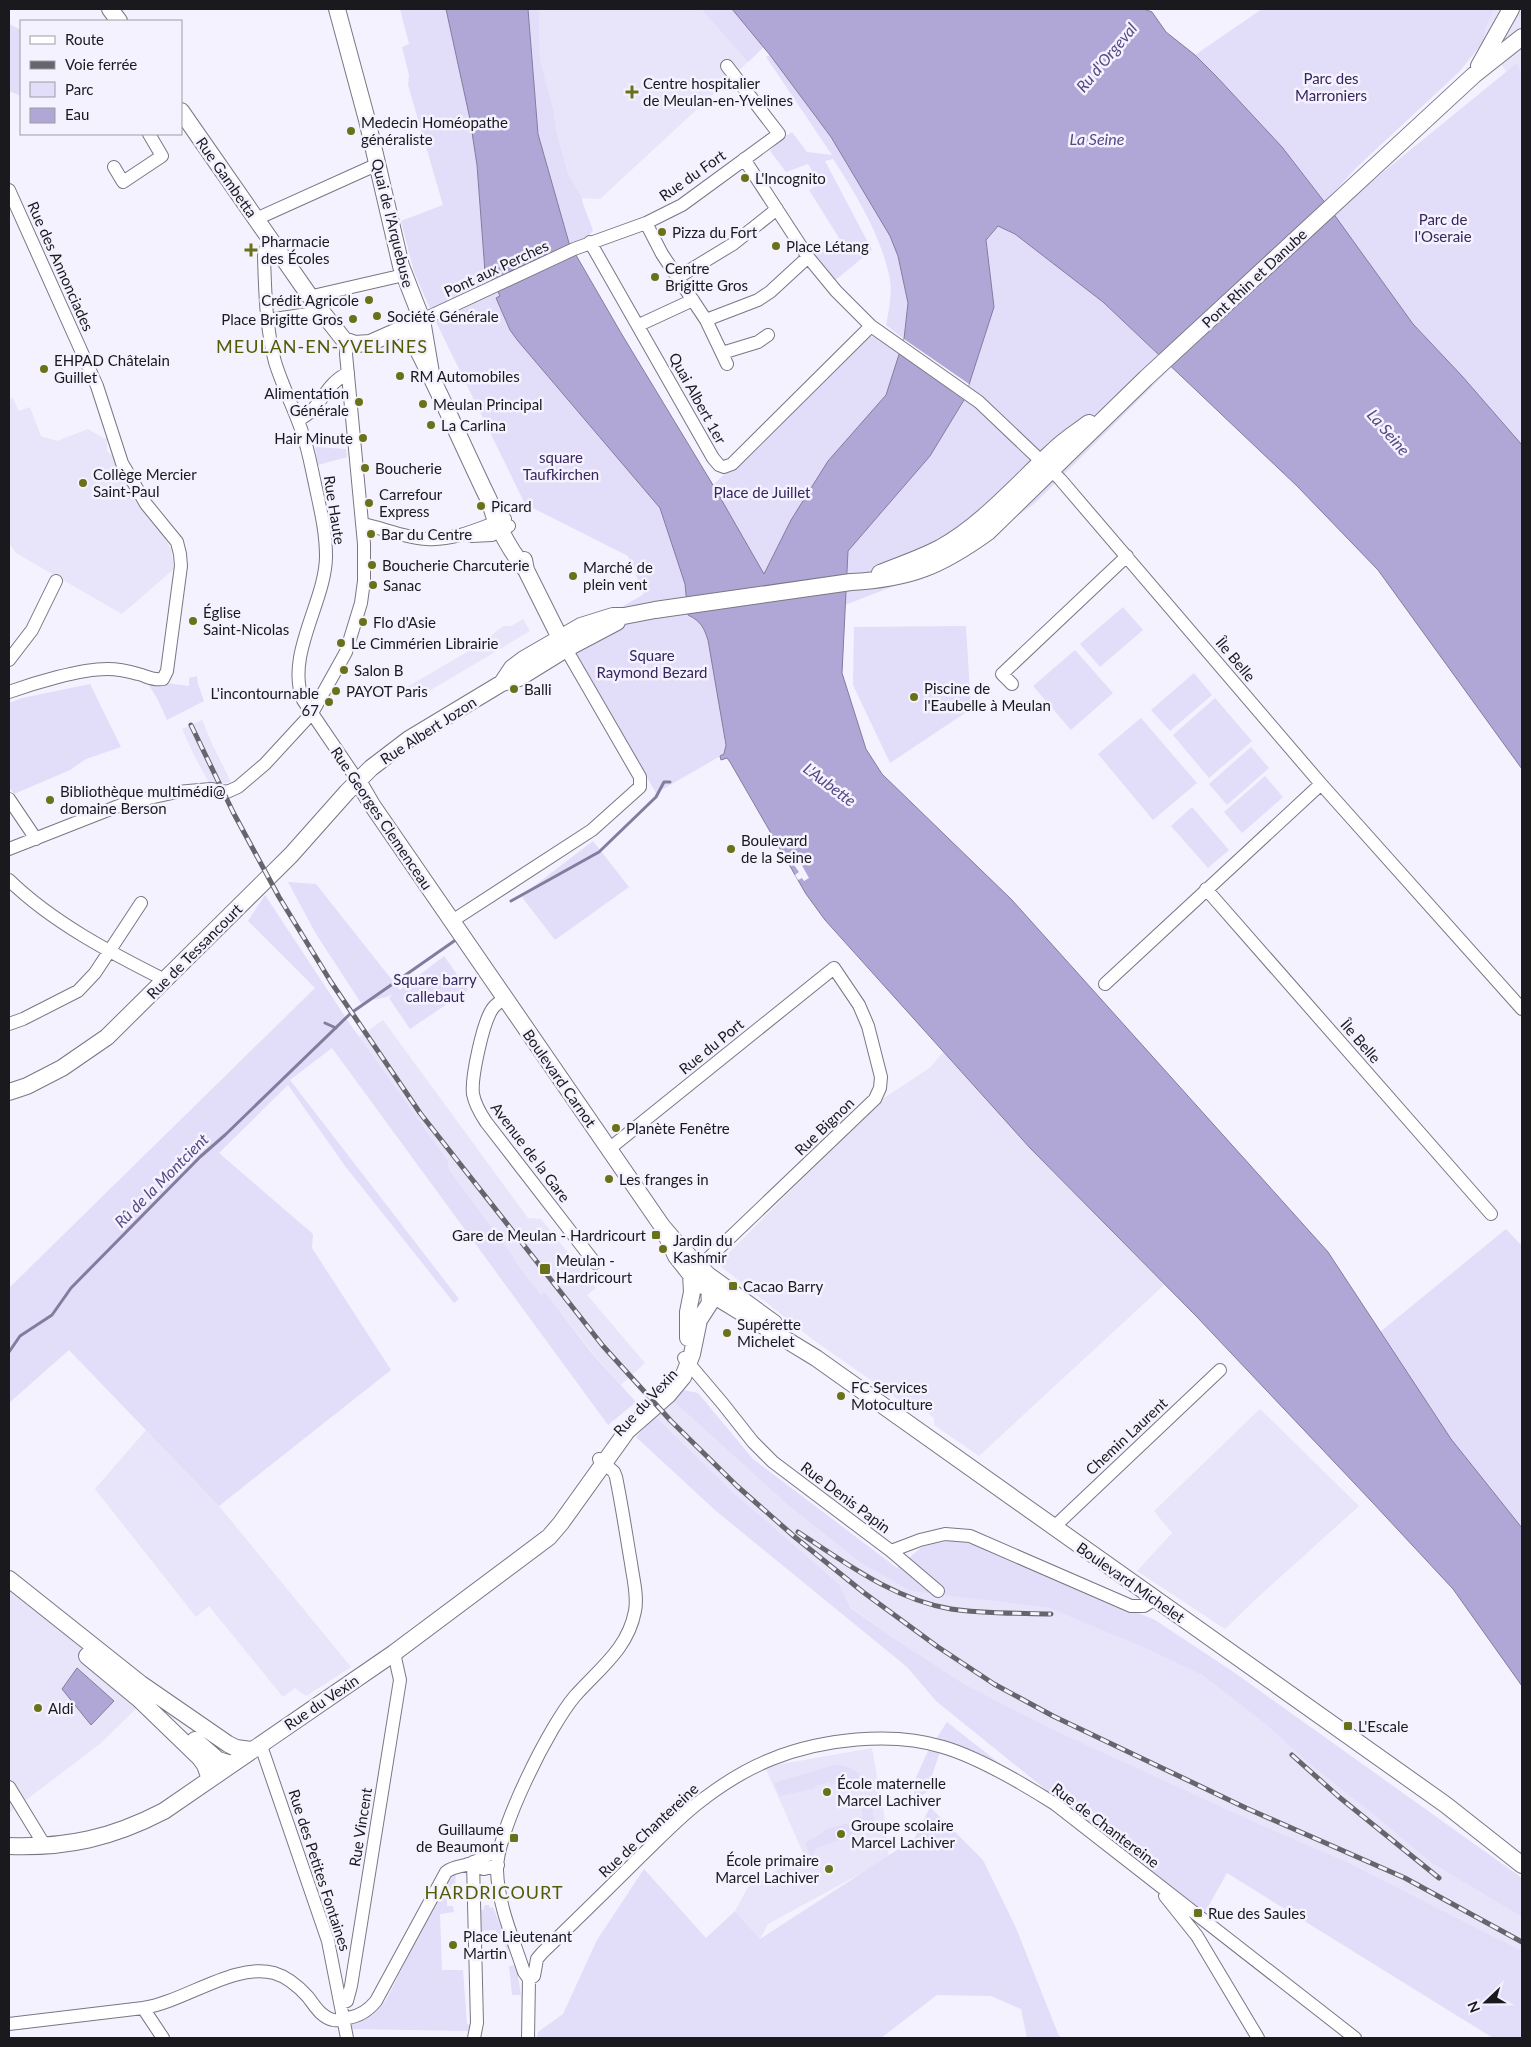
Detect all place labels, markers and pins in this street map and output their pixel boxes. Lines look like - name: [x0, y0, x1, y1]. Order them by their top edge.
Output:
- place label: Centre hospitalier de Meulan-en-Yvelines: [643, 74, 793, 109]
- marker: Centre hospitalier de Meulan-en-Yvelines: [625, 85, 639, 99]
- place label: Medecin Homéopathe généraliste: [361, 113, 508, 148]
- marker: Medecin Homéopathe généraliste: [345, 125, 357, 137]
- place label: L'Incognito: [755, 169, 826, 187]
- marker: L'Incognito: [739, 172, 751, 184]
- place label: Pizza du Fort: [672, 223, 758, 241]
- marker: Pizza du Fort: [656, 226, 668, 238]
- place label: Pharmacie des Écoles: [261, 232, 330, 267]
- place label: Place Létang: [786, 237, 869, 255]
- marker: Place Létang: [770, 240, 782, 252]
- marker: Pharmacie des Écoles: [245, 244, 257, 256]
- place label: Centre Brigitte Gros: [665, 259, 748, 294]
- marker: Centre Brigitte Gros: [649, 271, 661, 283]
- place label: Crédit Agricole: [261, 291, 359, 309]
- marker: Crédit Agricole: [363, 294, 375, 306]
- place label: Société Générale: [387, 307, 499, 325]
- place label: Place Brigitte Gros: [221, 310, 343, 328]
- marker: Société Générale: [371, 310, 383, 322]
- marker: Place Brigitte Gros: [347, 313, 359, 325]
- place label: EHPAD Châtelain Guillet: [54, 351, 170, 386]
- marker: EHPAD Châtelain Guillet: [38, 363, 50, 375]
- place label: RM Automobiles: [410, 367, 520, 385]
- marker: RM Automobiles: [394, 370, 406, 382]
- place label: Alimentation Générale: [264, 384, 349, 419]
- place label: Meulan Principal: [433, 395, 543, 413]
- marker: Alimentation Générale: [353, 396, 365, 408]
- marker: Meulan Principal: [417, 398, 429, 410]
- place label: La Carlina: [441, 416, 506, 434]
- marker: La Carlina: [425, 419, 437, 431]
- place label: Hair Minute: [274, 429, 353, 447]
- marker: Hair Minute: [357, 432, 369, 444]
- place label: Boucherie: [375, 459, 442, 477]
- marker: Boucherie: [359, 462, 371, 474]
- place label: Collège Mercier Saint-Paul: [93, 465, 197, 500]
- marker: Collège Mercier Saint-Paul: [77, 477, 89, 489]
- place label: Carrefour Express: [379, 485, 443, 520]
- marker: Carrefour Express: [363, 497, 375, 509]
- place label: Picard: [491, 497, 532, 515]
- marker: Picard: [475, 500, 487, 512]
- place label: Bar du Centre: [381, 525, 472, 543]
- marker: Bar du Centre: [365, 528, 377, 540]
- place label: Boucherie Charcuterie: [382, 556, 530, 574]
- place label: Marché de plein vent: [583, 558, 653, 593]
- marker: Boucherie Charcuterie: [366, 559, 378, 571]
- marker: Marché de plein vent: [567, 570, 579, 582]
- place label: Sanac: [383, 576, 421, 594]
- marker: Sanac: [367, 579, 379, 591]
- place label: Église Saint-Nicolas: [203, 603, 289, 638]
- place label: Flo d'Asie: [373, 613, 436, 631]
- marker: Église Saint-Nicolas: [187, 615, 199, 627]
- marker: Flo d'Asie: [357, 616, 369, 628]
- place label: Le Cimmérien Librairie: [351, 634, 498, 652]
- marker: Le Cimmérien Librairie: [335, 637, 347, 649]
- place label: Salon B: [354, 661, 403, 679]
- marker: Salon B: [338, 664, 350, 676]
- place label: Piscine de l'Eaubelle à Meulan: [924, 679, 1051, 714]
- place label: Balli: [524, 680, 552, 698]
- place label: PAYOT Paris: [346, 682, 428, 700]
- marker: Balli: [508, 683, 520, 695]
- place label: L'incontournable 67: [211, 684, 319, 719]
- marker: PAYOT Paris: [330, 685, 342, 697]
- marker: Piscine de l'Eaubelle à Meulan: [908, 691, 920, 703]
- marker: L'incontournable 67: [323, 696, 335, 708]
- place label: Bibliothèque multimédi@ domaine Berson: [60, 782, 226, 817]
- marker: Bibliothèque multimédi@ domaine Berson: [44, 794, 56, 806]
- place label: Boulevard de la Seine: [741, 831, 812, 866]
- marker: Boulevard de la Seine: [725, 843, 737, 855]
- place label: Planète Fenêtre: [626, 1119, 730, 1137]
- marker: Planète Fenêtre: [610, 1122, 622, 1134]
- place label: Les franges in: [619, 1170, 709, 1188]
- marker: Les franges in: [603, 1173, 615, 1185]
- place label: Gare de Meulan - Hardricourt: [452, 1226, 647, 1244]
- marker: Gare de Meulan - Hardricourt: [650, 1229, 662, 1241]
- place label: Jardin du Kashmir: [673, 1231, 733, 1266]
- marker: Jardin du Kashmir: [657, 1243, 669, 1255]
- place label: Meulan - Hardricourt: [556, 1251, 633, 1286]
- marker: Meulan - Hardricourt: [538, 1262, 552, 1276]
- place label: Cacao Barry: [743, 1277, 823, 1295]
- marker: Cacao Barry: [727, 1280, 739, 1292]
- place label: Supérette Michelet: [737, 1315, 801, 1350]
- marker: Supérette Michelet: [721, 1327, 733, 1339]
- place label: FC Services Motoculture: [851, 1378, 933, 1413]
- marker: FC Services Motoculture: [835, 1390, 847, 1402]
- place label: Aldi: [48, 1699, 74, 1717]
- marker: Aldi: [32, 1702, 44, 1714]
- place label: L'Escale: [1358, 1717, 1408, 1735]
- marker: L'Escale: [1342, 1720, 1354, 1732]
- place label: École maternelle Marcel Lachiver: [837, 1774, 946, 1809]
- marker: École maternelle Marcel Lachiver: [821, 1786, 833, 1798]
- place label: Groupe scolaire Marcel Lachiver: [851, 1816, 955, 1851]
- place label: Guillaume de Beaumont: [416, 1820, 505, 1855]
- marker: Groupe scolaire Marcel Lachiver: [835, 1828, 847, 1840]
- marker: Guillaume de Beaumont: [508, 1832, 520, 1844]
- place label: École primaire Marcel Lachiver: [715, 1851, 820, 1886]
- marker: École primaire Marcel Lachiver: [823, 1863, 835, 1875]
- place label: Rue des Saules: [1208, 1904, 1306, 1922]
- marker: Rue des Saules: [1192, 1907, 1204, 1919]
- place label: Place Lieutenant Martin: [463, 1927, 573, 1962]
- marker: Place Lieutenant Martin: [447, 1939, 459, 1951]

